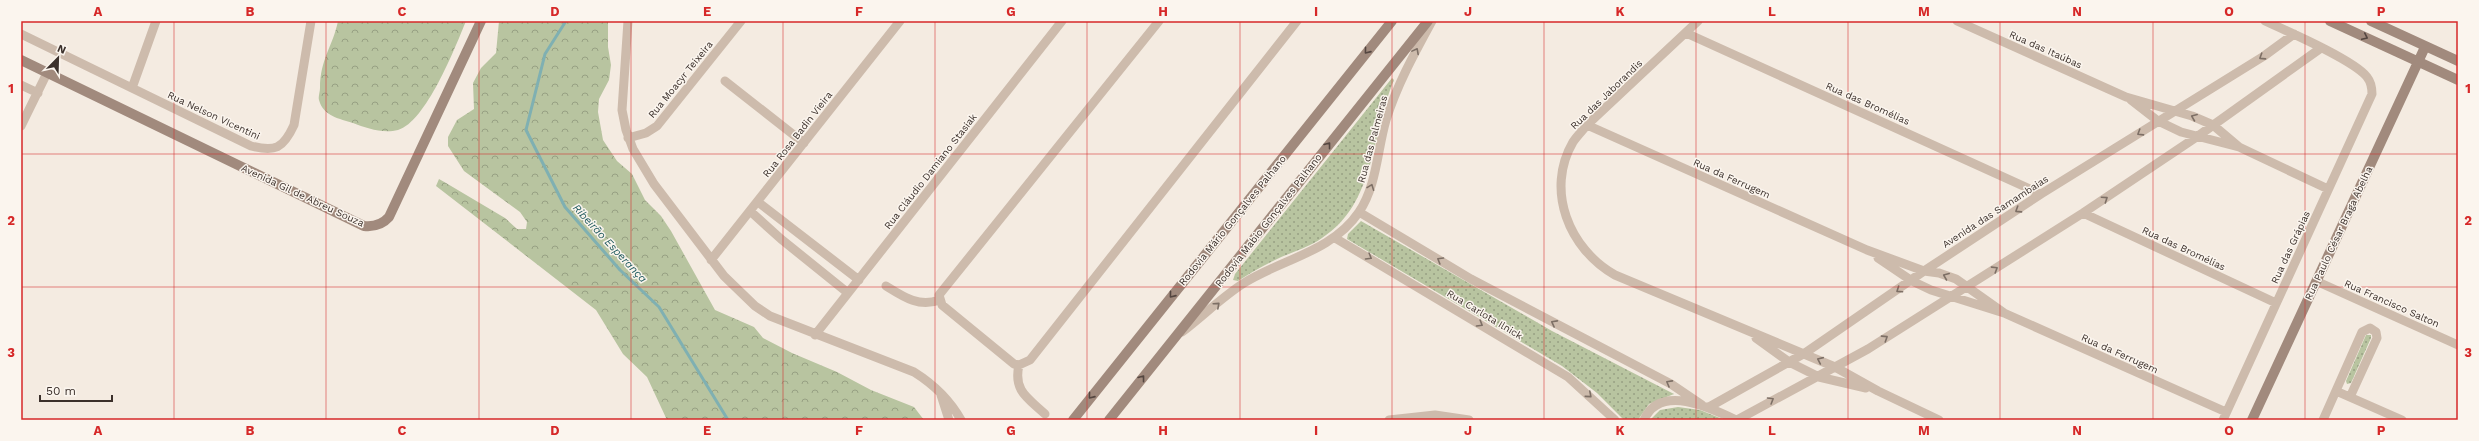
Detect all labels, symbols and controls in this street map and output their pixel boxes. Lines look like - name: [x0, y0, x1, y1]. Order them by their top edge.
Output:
- text: A: [94, 4, 103, 19]
- text: B: [246, 4, 255, 19]
- text: C: [398, 4, 407, 19]
- text: D: [550, 4, 560, 19]
- text: E: [703, 4, 711, 19]
- text: F: [855, 4, 863, 19]
- text: G: [1006, 4, 1016, 19]
- text: H: [1158, 4, 1168, 19]
- text: I: [1314, 4, 1318, 19]
- text: J: [1464, 4, 1472, 19]
- text: K: [1615, 4, 1625, 19]
- text: L: [1768, 4, 1776, 19]
- text: M: [1918, 4, 1930, 19]
- text: N: [2072, 4, 2082, 19]
- text: O: [2224, 4, 2234, 19]
- text: P: [2377, 4, 2386, 19]
- street label: Rua das Itaúbas: [2008, 28, 2084, 70]
- one-way arrow: [2361, 32, 2369, 40]
- north arrow: [38, 38, 78, 78]
- street label: Rua Moacyr Teixeira: [646, 38, 715, 120]
- text: N: [55, 42, 68, 57]
- one-way arrow: [1365, 47, 1372, 54]
- one-way arrow: [1411, 48, 1418, 55]
- one-way arrow: [2259, 52, 2266, 59]
- street label: Rua das Jaborandis: [1568, 57, 1644, 131]
- street label: Rua das Bromélias: [1824, 80, 1911, 127]
- text: 1: [8, 81, 14, 96]
- text: 1: [2465, 81, 2471, 96]
- street label: Rua Nelson VIcentini: [166, 89, 262, 142]
- street label: Rua Rosa Badin Vieira: [761, 89, 834, 179]
- street label: Rua das Palmeiras: [1356, 94, 1389, 184]
- street label: Rua Cláudio Damiano Stasiak: [882, 111, 979, 231]
- one-way arrow: [2191, 114, 2198, 122]
- one-way arrow: [2137, 128, 2144, 135]
- one-way arrow: [1323, 143, 1330, 150]
- street label: Rodovia Mabio Gonçalves Palhano: [1213, 152, 1324, 289]
- street label: Rodovia Mário Gonçalves Palhano: [1177, 153, 1288, 287]
- street label: Rua da Ferrugem: [1692, 157, 1772, 200]
- street label: Avenida Gil de Abreu Souza: [240, 162, 366, 229]
- street label: Rua Paulo César Braga Abelha: [2303, 164, 2374, 302]
- street label: Avenida das Samambaias: [1940, 173, 2050, 250]
- one-way arrow: [1366, 183, 1374, 190]
- one-way arrow: [2100, 197, 2107, 204]
- water label: Ribeirão Esperança: [570, 201, 649, 285]
- one-way arrow: [2015, 205, 2022, 212]
- street label: Rua das Grápias: [2269, 209, 2312, 285]
- text: 2: [7, 213, 15, 228]
- text: 2: [2464, 213, 2472, 228]
- street label: Rua das Bromélias: [2140, 224, 2227, 273]
- one-way arrow: [1365, 253, 1372, 260]
- one-way arrow: [1437, 258, 1444, 265]
- one-way arrow: [1991, 266, 1998, 273]
- one-way arrow: [1943, 272, 1950, 280]
- street label: Rua Francisco Salton: [2343, 278, 2441, 329]
- one-way arrow: [1896, 285, 1903, 292]
- street label: Rua Carlota Ilnick: [1445, 288, 1525, 342]
- one-way arrow: [1170, 290, 1177, 297]
- one-way arrow: [1212, 303, 1219, 310]
- one-way arrow: [1476, 320, 1483, 327]
- one-way arrow: [1551, 320, 1558, 327]
- street label: Rua da Ferrugem: [2080, 332, 2160, 375]
- one-way arrow: [1881, 335, 1888, 343]
- text: 3: [7, 345, 15, 360]
- text: 3: [2464, 345, 2472, 360]
- one-way arrow: [1817, 357, 1824, 365]
- one-way arrow: [1137, 376, 1144, 383]
- scale bar: [40, 377, 112, 403]
- one-way arrow: [1666, 380, 1673, 388]
- text: 50 m: [46, 384, 76, 398]
- one-way arrow: [1584, 390, 1592, 397]
- one-way arrow: [1089, 392, 1096, 399]
- one-way arrow: [1767, 398, 1774, 405]
- text: A: [94, 423, 103, 438]
- text: B: [246, 423, 255, 438]
- text: C: [398, 423, 407, 438]
- text: D: [550, 423, 560, 438]
- text: E: [703, 423, 711, 438]
- text: F: [855, 423, 863, 438]
- text: G: [1006, 423, 1016, 438]
- text: H: [1158, 423, 1168, 438]
- text: I: [1314, 423, 1318, 438]
- text: J: [1464, 423, 1472, 438]
- text: K: [1615, 423, 1625, 438]
- text: L: [1768, 423, 1776, 438]
- text: M: [1918, 423, 1930, 438]
- text: N: [2072, 423, 2082, 438]
- text: O: [2224, 423, 2234, 438]
- text: P: [2377, 423, 2386, 438]

